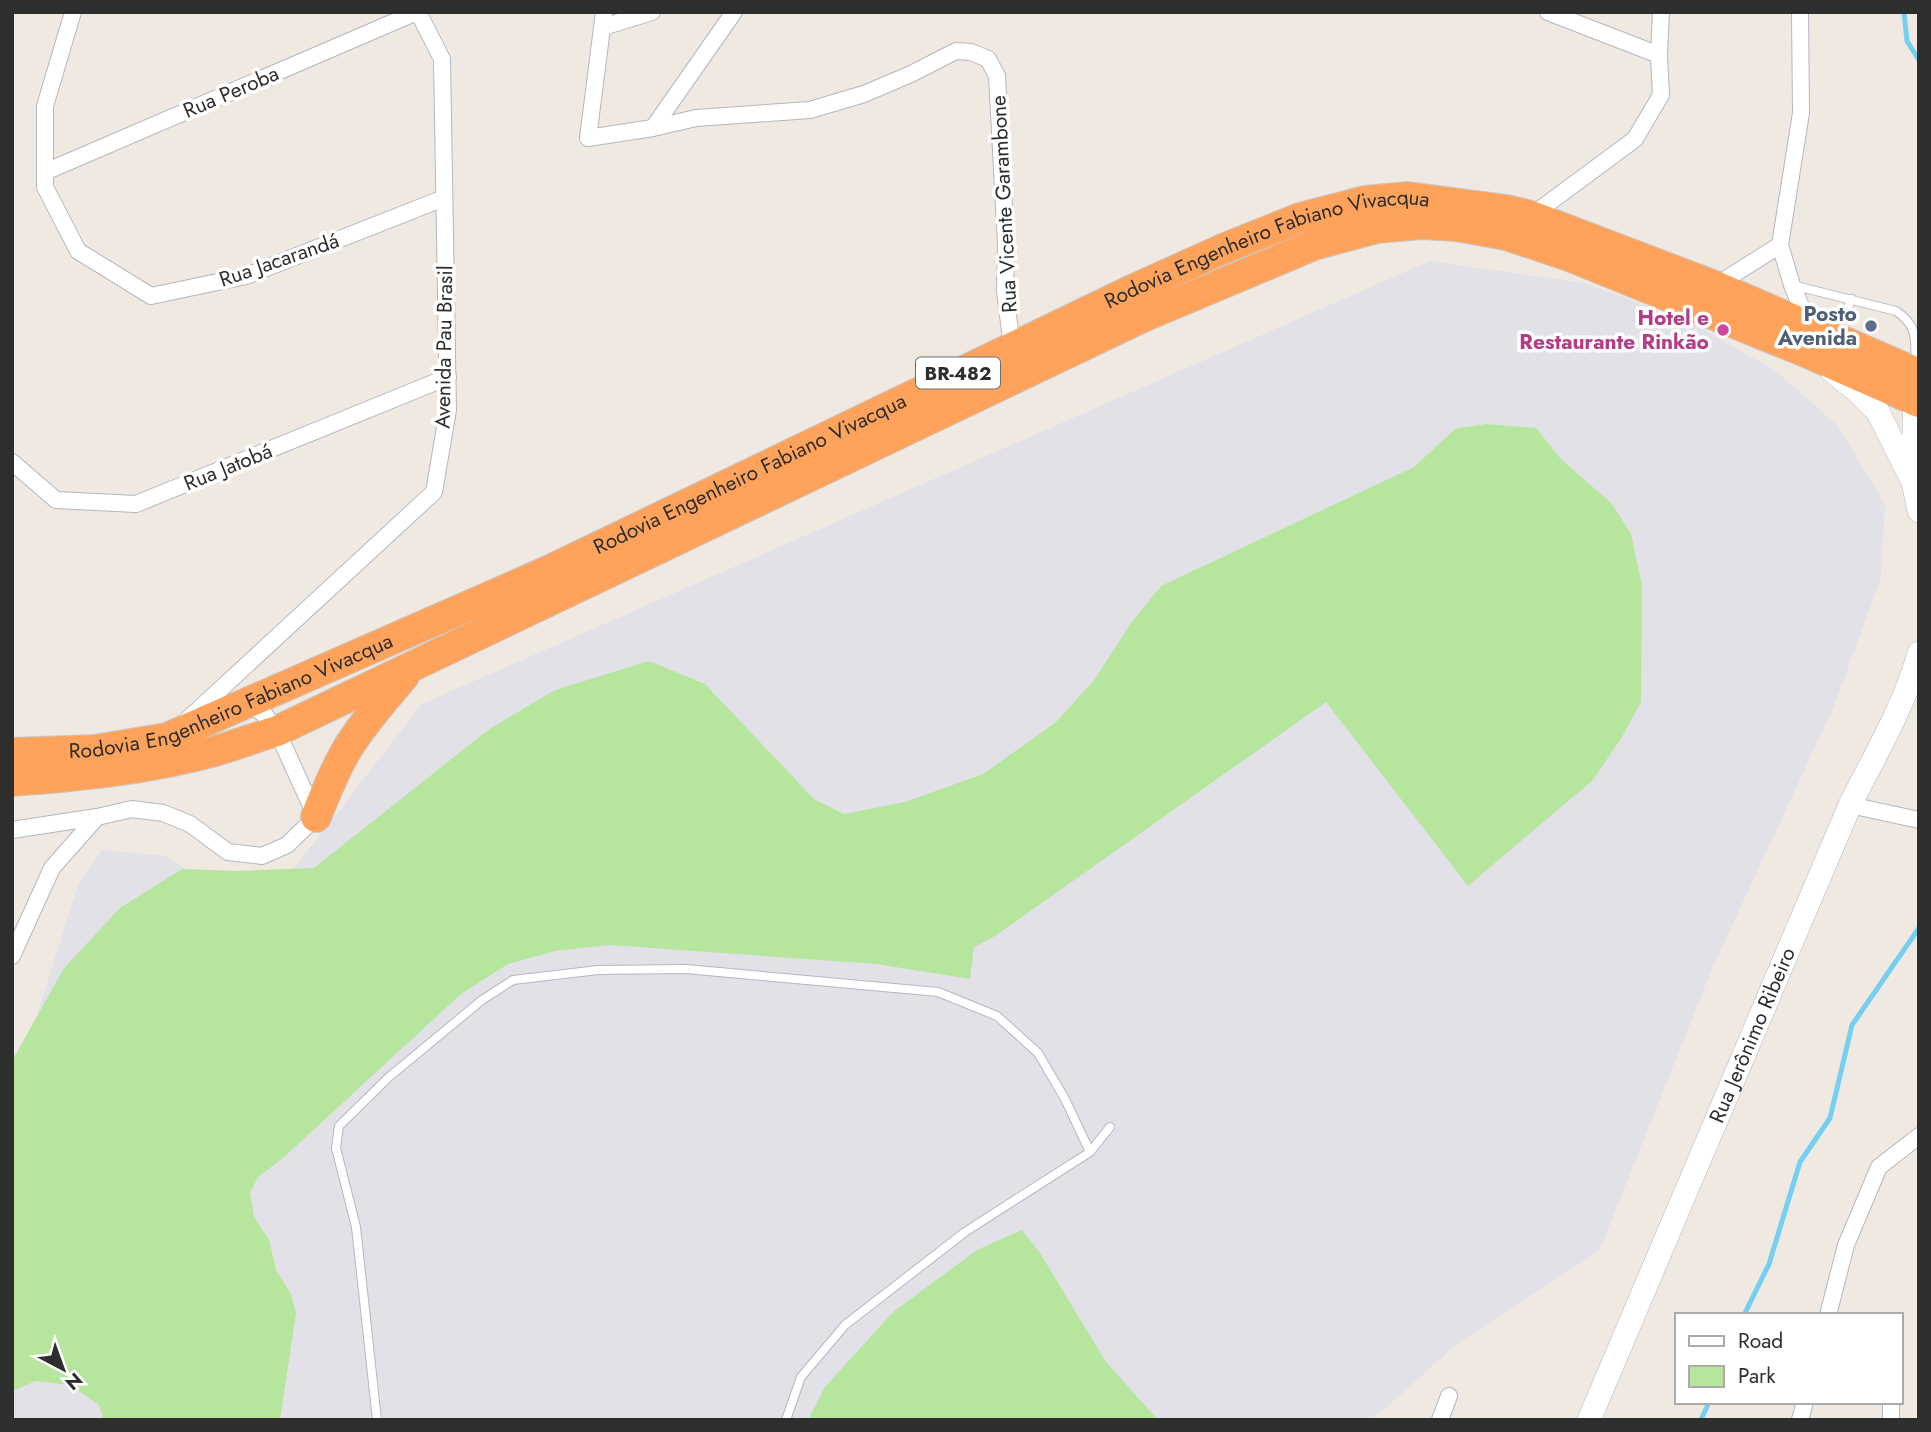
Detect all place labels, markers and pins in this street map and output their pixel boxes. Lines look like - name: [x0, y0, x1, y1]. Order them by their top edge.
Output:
- place label: Posto Avenida: [1777, 299, 1857, 353]
- place label: Hotel e Restaurante Rinkão: [1519, 303, 1709, 357]
- marker: Posto Avenida: [1863, 318, 1879, 334]
- marker: Hotel e Restaurante Rinkão: [1715, 322, 1731, 338]

